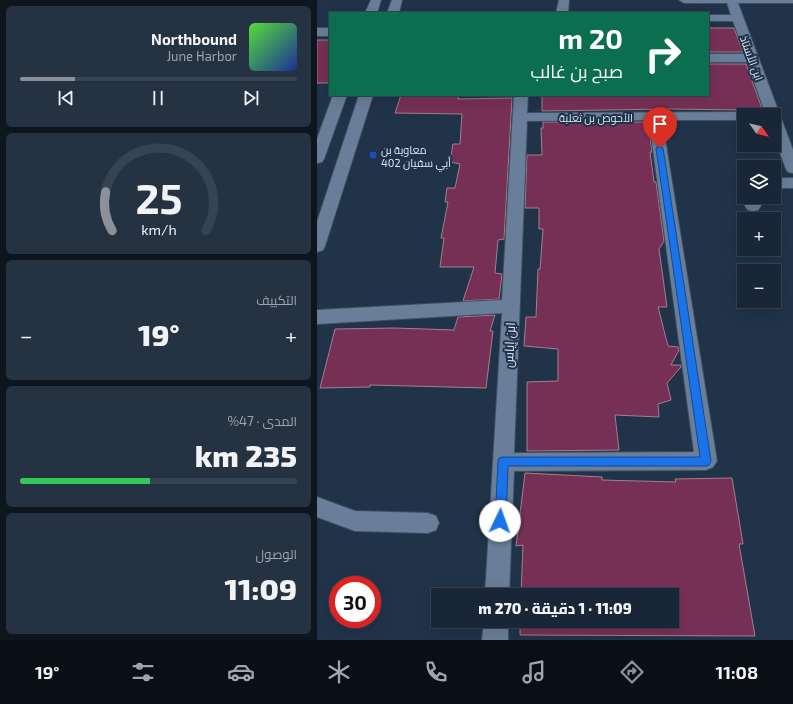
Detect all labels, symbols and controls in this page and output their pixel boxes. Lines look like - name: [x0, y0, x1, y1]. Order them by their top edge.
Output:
- text: 20 m: [558, 21, 623, 55]
- icon: right: [637, 28, 689, 80]
- text: Northbound: [151, 30, 237, 48]
- street label: ابن الأستاذ: [737, 34, 766, 83]
- text: June Harbor: [167, 48, 237, 64]
- text: صبح بن غالب: [531, 60, 623, 82]
- icon: previous: [55, 87, 77, 109]
- icon: pause: [147, 87, 169, 109]
- icon: next: [240, 87, 262, 109]
- pin: [643, 107, 677, 148]
- north arrow: [737, 108, 781, 152]
- map controls: [737, 108, 781, 308]
- street label: الأحوص بن ثعلبة: [559, 111, 633, 125]
- icon: arrive: [649, 113, 671, 135]
- place label: معاوية بن أبي سفيان 402: [381, 143, 451, 172]
- marker: معاوية بن أبي سفيان 402: [368, 150, 378, 160]
- button: layers: [737, 160, 781, 204]
- text: 25: [135, 172, 182, 222]
- button: +: [737, 212, 781, 256]
- text: km/h: [141, 221, 176, 238]
- button: −: [737, 264, 781, 308]
- text: التكييف: [256, 292, 297, 308]
- text: 19°: [138, 316, 180, 352]
- text: −: [20, 322, 33, 348]
- text: +: [285, 322, 297, 348]
- street label: ابن إياس: [500, 322, 519, 368]
- text: المدى · 47%: [227, 413, 297, 429]
- text: 235 km: [195, 437, 297, 473]
- position arrow: [479, 500, 521, 542]
- text: الوصول: [256, 546, 297, 562]
- text: 11:09: [225, 570, 297, 606]
- speed limit sign: 30: [329, 576, 381, 628]
- text: 11:09 · 1 دقيقة · 270 m: [478, 599, 632, 617]
- icon: filters: [129, 658, 157, 686]
- icon: car: [227, 658, 255, 686]
- icon: climate: [325, 658, 353, 686]
- icon: phone: [422, 658, 450, 686]
- icon: music: [520, 658, 548, 686]
- icon: directions: [618, 658, 646, 686]
- text: 19°: [35, 661, 59, 683]
- text: 11:08: [715, 661, 758, 683]

